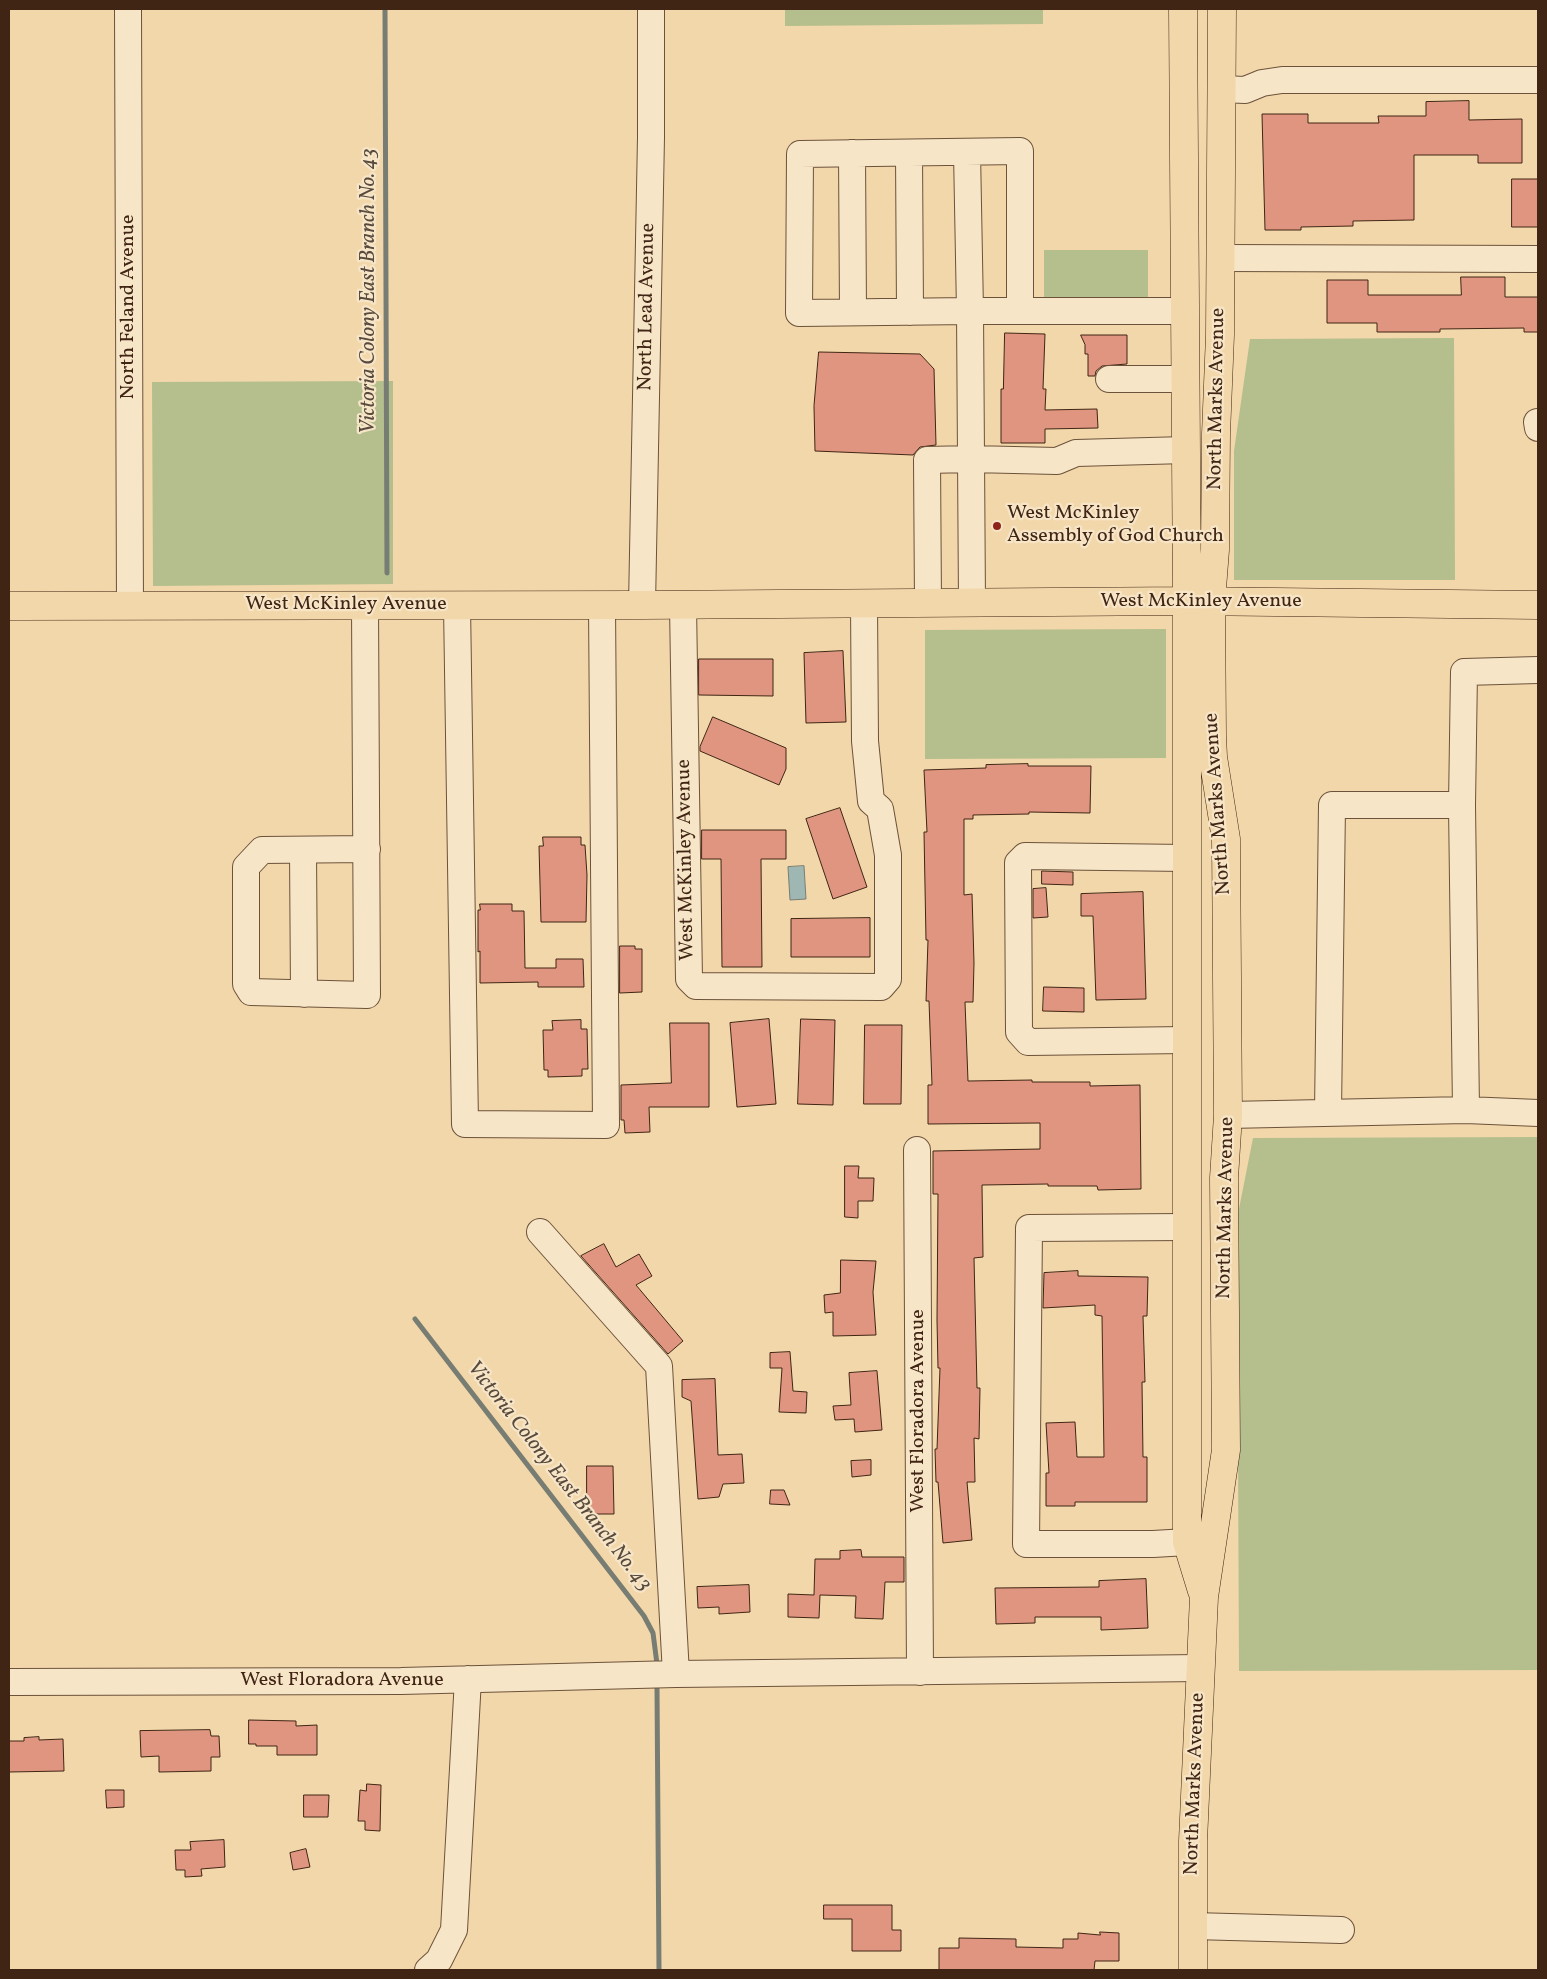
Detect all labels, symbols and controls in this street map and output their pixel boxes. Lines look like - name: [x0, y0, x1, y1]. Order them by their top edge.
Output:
- water label: Victoria Colony East Branch No. 43: [357, 148, 383, 434]
- street label: North Feland Avenue: [117, 214, 141, 400]
- street label: North Lead Avenue: [635, 223, 661, 391]
- street label: North Marks Avenue: [1204, 307, 1232, 491]
- place label: West McKinley Assembly of God Church: [1007, 502, 1224, 549]
- marker: West McKinley Assembly of God Church: [991, 520, 1003, 532]
- street label: West McKinley Avenue: [1100, 590, 1302, 614]
- street label: West McKinley Avenue: [245, 593, 447, 617]
- street label: North Marks Avenue: [1201, 712, 1237, 896]
- street label: West McKinley Avenue: [673, 759, 701, 961]
- street label: North Marks Avenue: [1213, 1116, 1241, 1300]
- street label: West Floradora Avenue: [907, 1309, 931, 1513]
- water label: Victoria Colony East Branch No. 43: [460, 1357, 656, 1597]
- street label: West Floradora Avenue: [240, 1669, 444, 1693]
- street label: North Marks Avenue: [1181, 1692, 1211, 1876]

